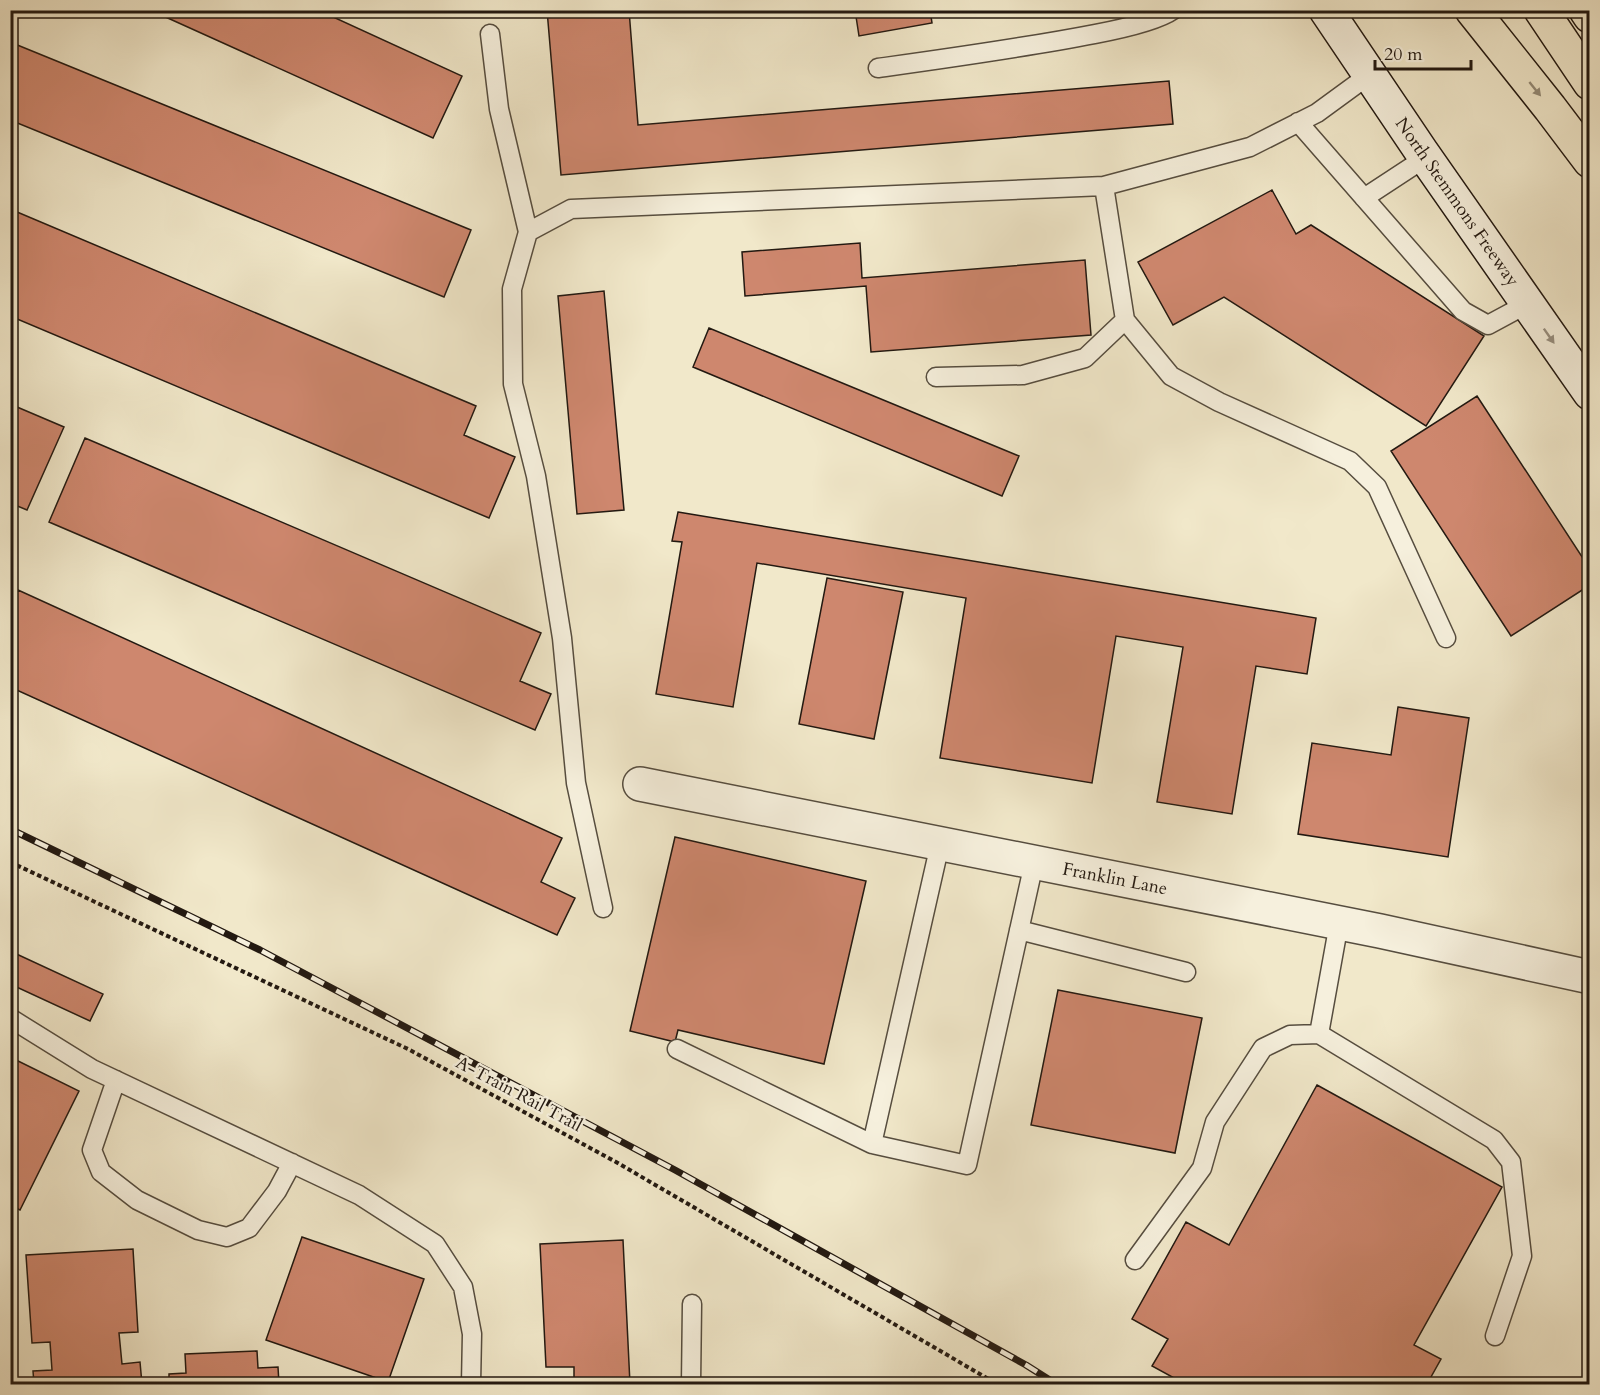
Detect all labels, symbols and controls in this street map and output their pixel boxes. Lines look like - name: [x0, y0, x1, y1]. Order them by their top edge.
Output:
- scale bar: [1375, 33, 1471, 71]
- text: 20 m: [1384, 42, 1423, 67]
- one-way arrow: [1528, 81, 1541, 97]
- street label: North Stemmons Freeway: [1389, 112, 1525, 292]
- one-way arrow: [1543, 327, 1555, 343]
- street label: Franklin Lane: [1060, 857, 1170, 901]
- street label: A-Train Rail Trail: [451, 1050, 587, 1138]

